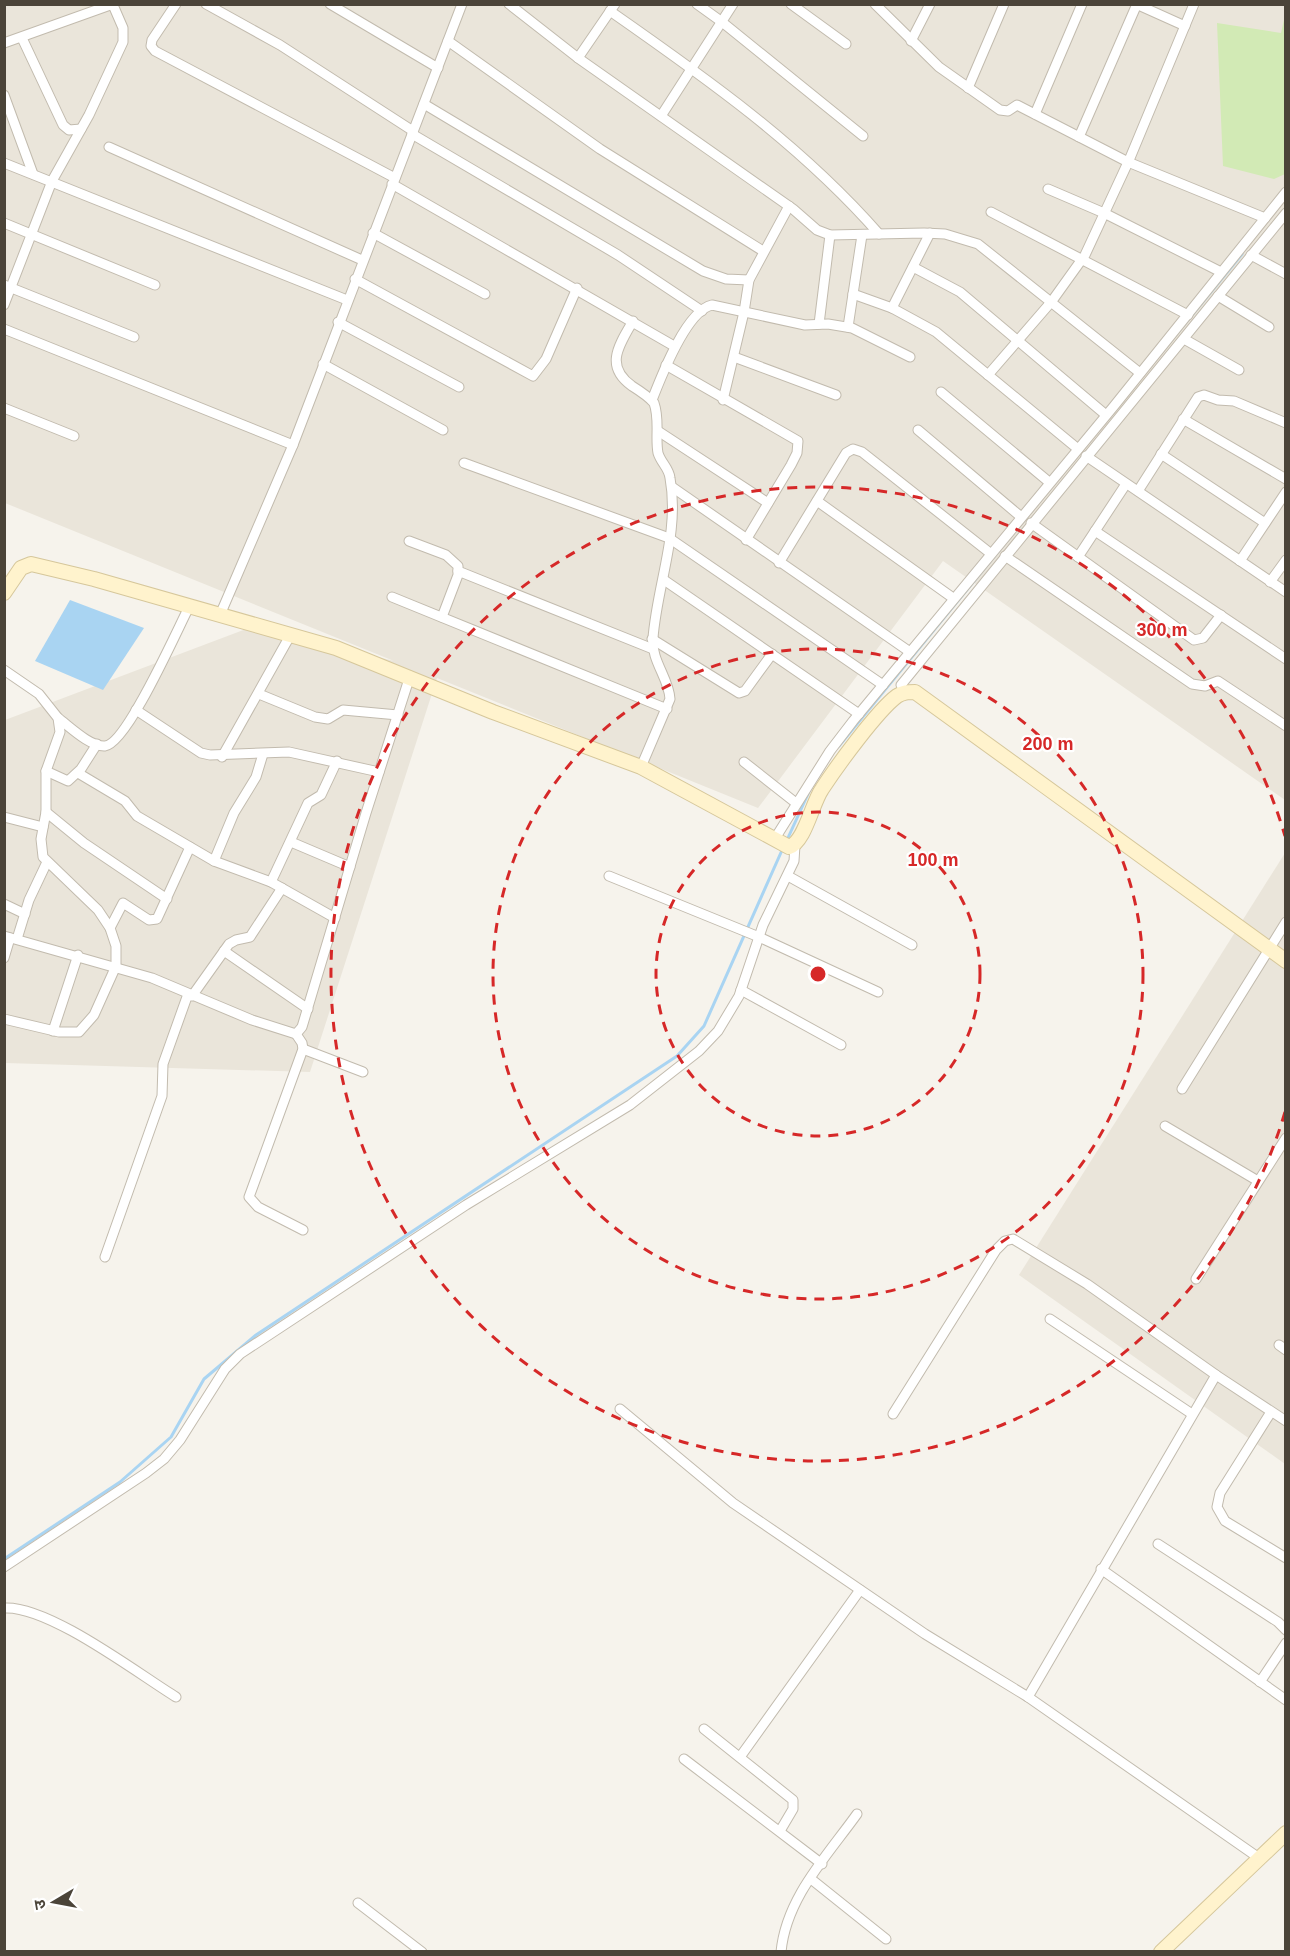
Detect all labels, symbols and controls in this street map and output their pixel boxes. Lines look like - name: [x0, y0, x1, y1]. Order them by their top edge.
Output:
- text: 300 m: [1136, 620, 1188, 640]
- text: 200 m: [1022, 734, 1074, 754]
- text: 100 m: [907, 850, 959, 870]
- centre of rings: [808, 964, 828, 984]
- north arrow: [24, 1872, 84, 1932]
- text: उ: [30, 1898, 49, 1911]

